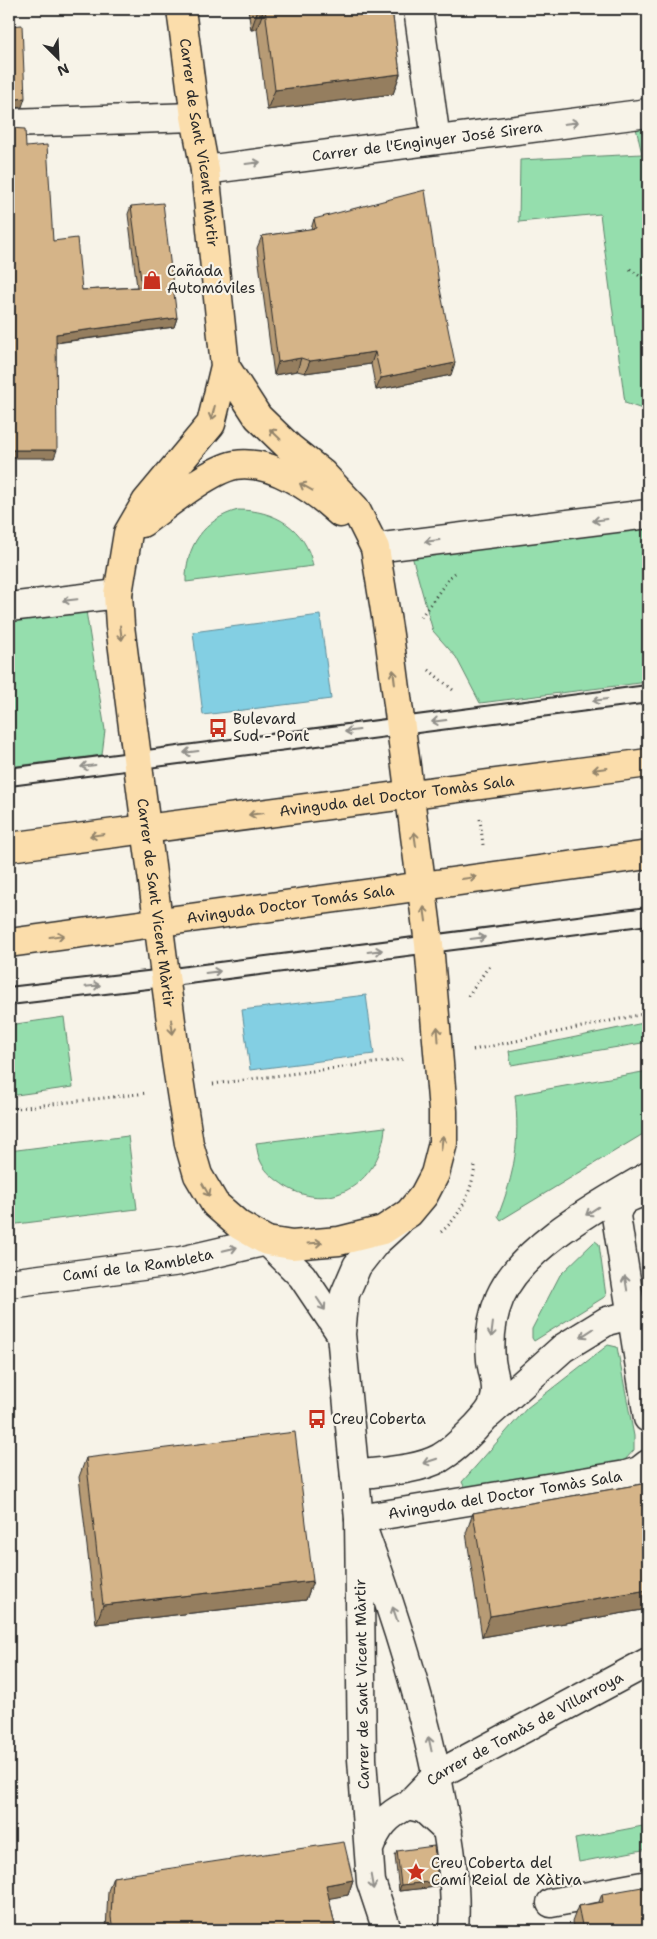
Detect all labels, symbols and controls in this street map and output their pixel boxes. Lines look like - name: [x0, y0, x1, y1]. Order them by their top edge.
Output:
- north arrow: [32, 32, 82, 82]
- street label: Carrer de Sant Vicent Màrtir: [175, 37, 223, 248]
- text: N: [55, 59, 72, 80]
- street label: Carrer de l'Enginyer José Sirera: [311, 117, 544, 166]
- one-way arrow: [562, 118, 578, 128]
- one-way arrow: [245, 158, 261, 168]
- place label: Cañada Automóviles: [167, 261, 256, 298]
- shop icon: Cañada Automóviles: [141, 269, 163, 291]
- one-way arrow: [208, 405, 218, 421]
- one-way arrow: [269, 428, 282, 440]
- one-way arrow: [299, 482, 313, 492]
- one-way arrow: [592, 515, 608, 525]
- one-way arrow: [424, 536, 440, 546]
- one-way arrow: [62, 595, 78, 605]
- one-way arrow: [116, 625, 126, 641]
- one-way arrow: [389, 669, 399, 685]
- one-way arrow: [592, 695, 608, 705]
- place label: Bulevard Sud - Pont: [233, 709, 309, 746]
- one-way arrow: [431, 716, 447, 726]
- bus stop icon: Bulevard Sud - Pont: [207, 717, 229, 739]
- one-way arrow: [344, 727, 360, 737]
- one-way arrow: [183, 747, 199, 757]
- one-way arrow: [81, 761, 97, 771]
- one-way arrow: [592, 764, 608, 774]
- street label: Avinguda del Doctor Tomàs Sala: [278, 771, 516, 821]
- street label: Carrer de Sant Vicent Màrtir: [132, 797, 179, 1009]
- one-way arrow: [248, 809, 264, 819]
- one-way arrow: [89, 830, 105, 840]
- one-way arrow: [410, 832, 420, 848]
- one-way arrow: [461, 873, 477, 883]
- street label: Avinguda Doctor Tomás Sala: [185, 880, 396, 928]
- one-way arrow: [420, 907, 430, 923]
- one-way arrow: [49, 931, 65, 941]
- one-way arrow: [469, 933, 485, 943]
- one-way arrow: [366, 946, 382, 956]
- one-way arrow: [205, 967, 221, 977]
- one-way arrow: [84, 981, 100, 991]
- one-way arrow: [167, 1018, 177, 1034]
- one-way arrow: [433, 1026, 442, 1042]
- one-way arrow: [437, 1135, 447, 1151]
- one-way arrow: [202, 1182, 212, 1196]
- one-way arrow: [586, 1206, 600, 1216]
- one-way arrow: [307, 1238, 323, 1248]
- street label: Camí de la Rambleta: [61, 1244, 216, 1286]
- one-way arrow: [221, 1244, 237, 1253]
- one-way arrow: [621, 1276, 631, 1292]
- one-way arrow: [316, 1297, 326, 1311]
- one-way arrow: [487, 1322, 496, 1338]
- one-way arrow: [580, 1329, 594, 1339]
- bus stop icon: Creu Coberta: [306, 1408, 328, 1430]
- place label: Creu Coberta: [332, 1409, 427, 1429]
- one-way arrow: [422, 1457, 438, 1467]
- street label: Avinguda del Doctor Tomàs Sala: [387, 1466, 624, 1524]
- street label: Carrer de Sant Vicent Màrtir: [350, 1579, 374, 1789]
- one-way arrow: [390, 1607, 399, 1623]
- street label: Carrer de Tomàs de Villarroya: [422, 1667, 627, 1790]
- one-way arrow: [425, 1736, 435, 1752]
- place label: Creu Coberta del Camí Reial de Xàtiva: [431, 1853, 582, 1890]
- place icon: Creu Coberta del Camí Reial de Xàtiva: [405, 1861, 427, 1883]
- one-way arrow: [368, 1874, 378, 1890]

